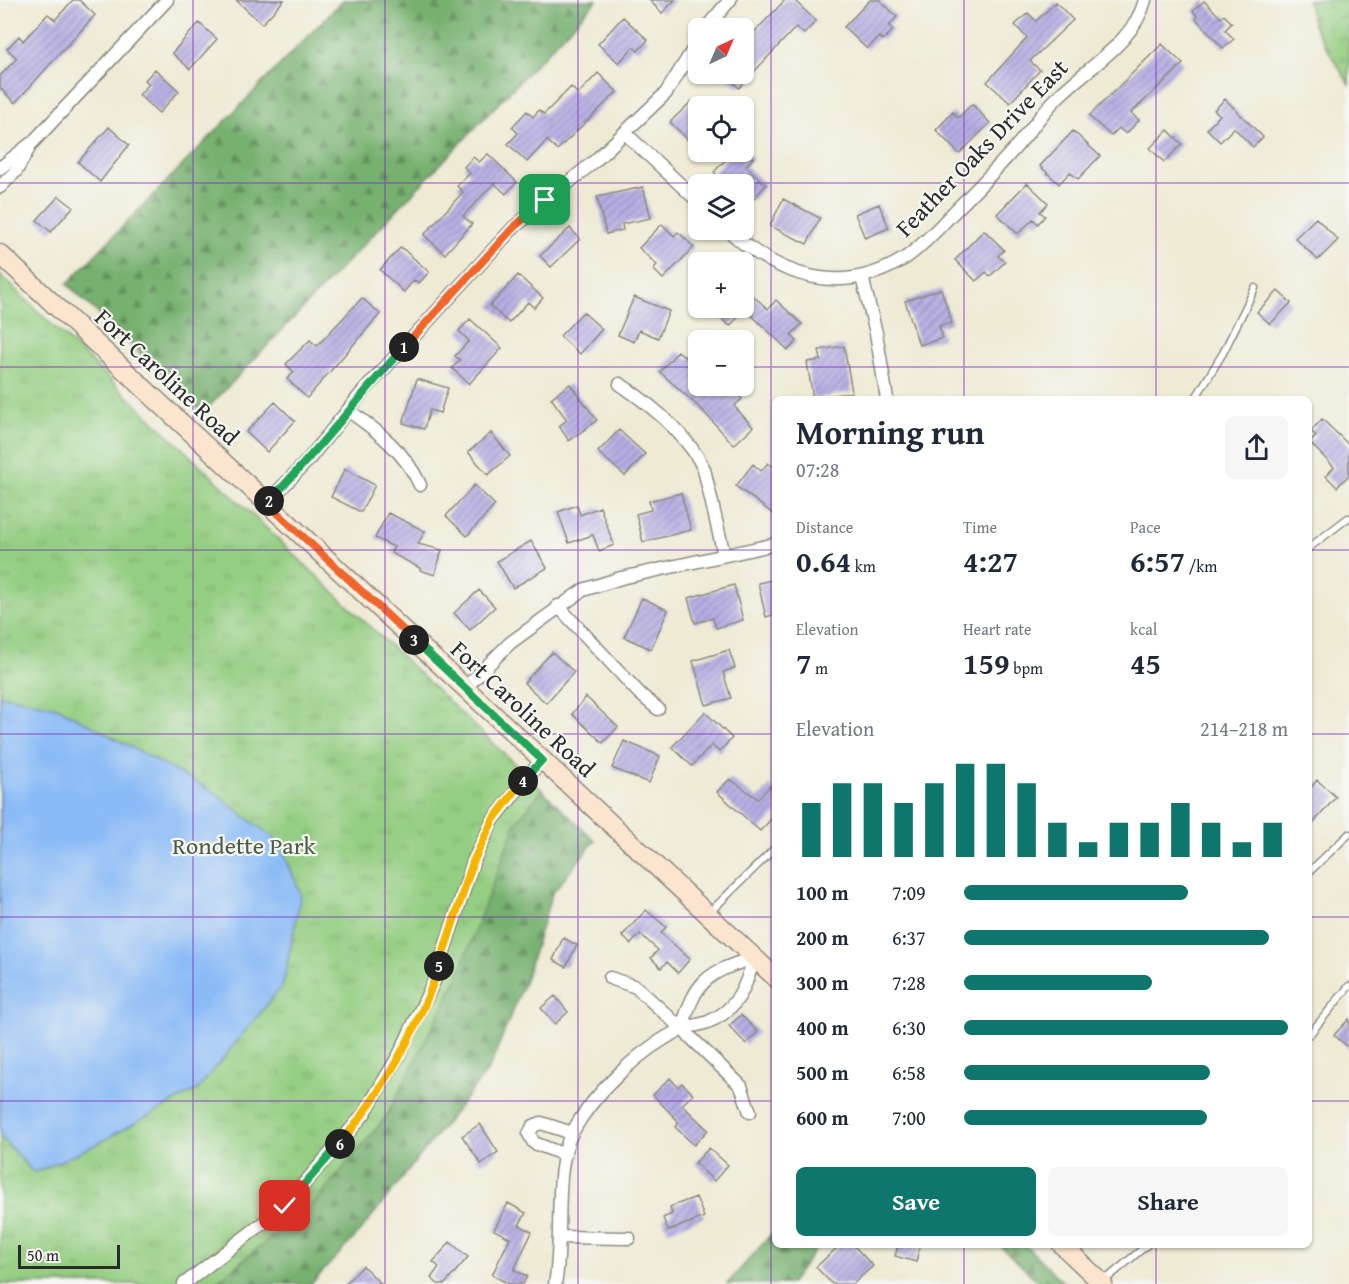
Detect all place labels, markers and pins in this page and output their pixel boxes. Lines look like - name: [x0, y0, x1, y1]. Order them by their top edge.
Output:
- pin: [519, 174, 570, 225]
- pin: 1: [389, 332, 419, 362]
- pin: 2: [254, 486, 284, 516]
- pin: 3: [399, 625, 429, 655]
- pin: 4: [508, 766, 538, 796]
- pin: 5: [424, 951, 454, 981]
- pin: 6: [325, 1129, 355, 1159]
- pin: [259, 1180, 310, 1231]

